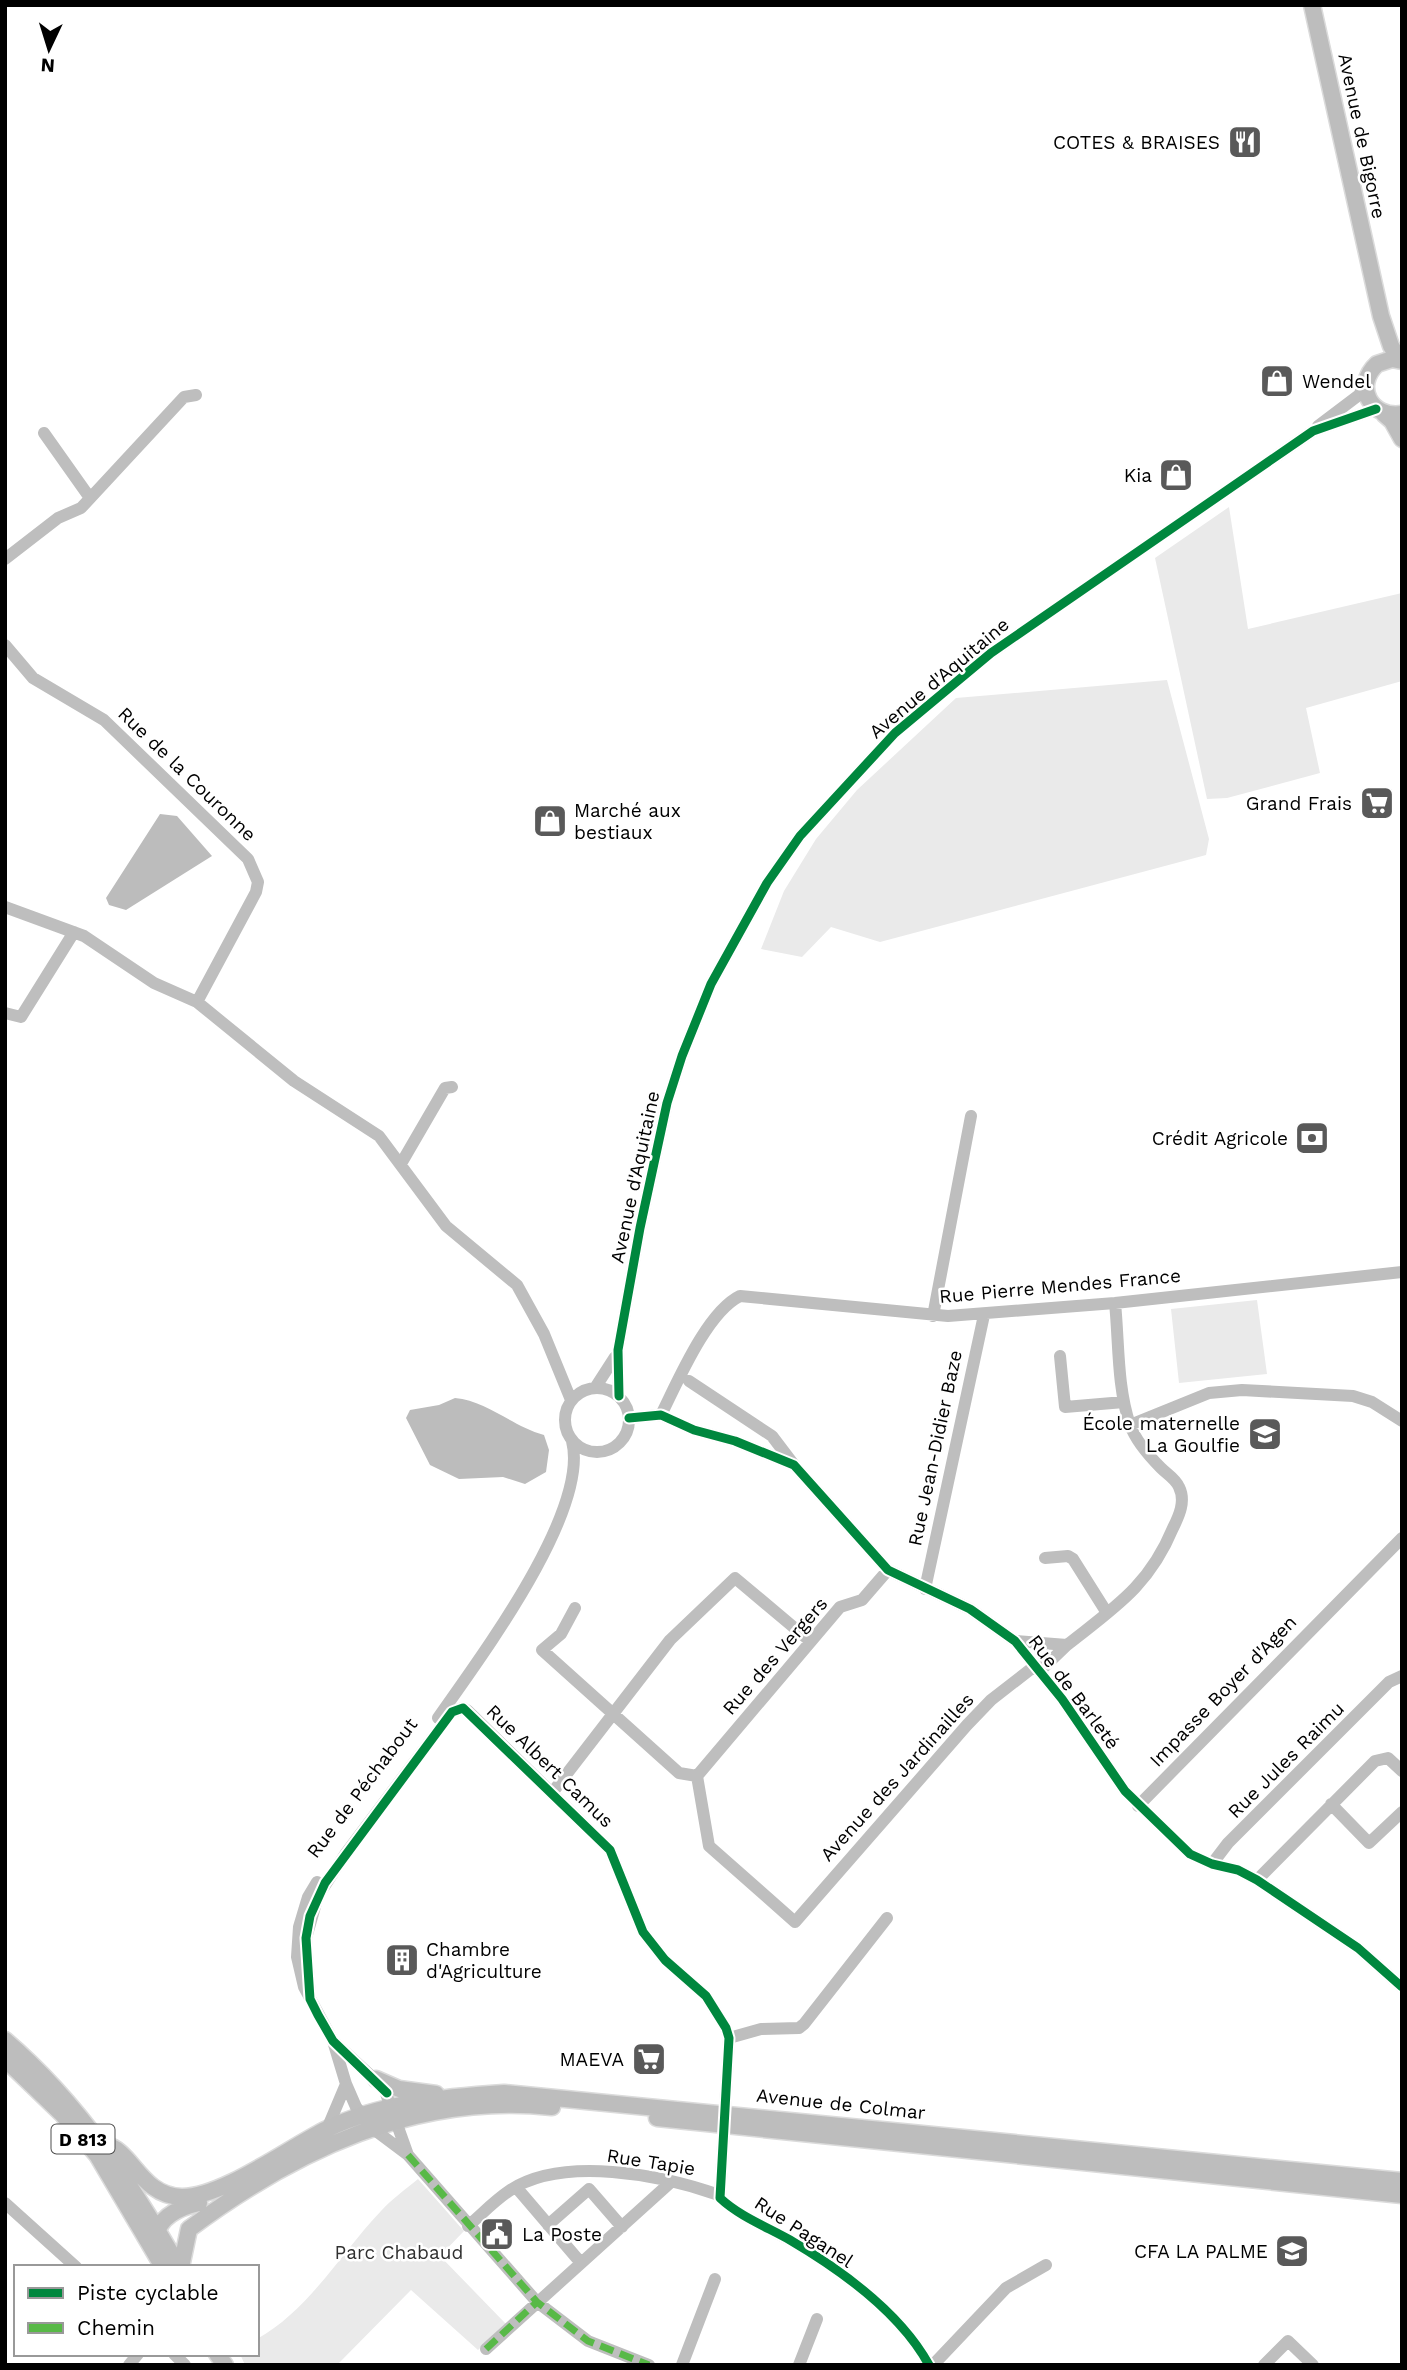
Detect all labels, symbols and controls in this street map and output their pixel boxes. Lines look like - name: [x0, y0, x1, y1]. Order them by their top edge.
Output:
- north arrow: [14, 14, 84, 84]
- street label: Avenue de Bigorre: [1333, 51, 1391, 221]
- text: N: [40, 53, 56, 77]
- restaurant icon: COTES & BRAISES: [1226, 123, 1264, 161]
- place label: COTES & BRAISES: [1053, 131, 1220, 154]
- shop icon: Wendel: [1258, 362, 1296, 400]
- place label: Wendel: [1302, 370, 1371, 393]
- shop icon: Kia: [1157, 456, 1195, 494]
- place label: Kia: [1124, 464, 1152, 487]
- street label: Avenue d'Aquitaine: [864, 613, 1014, 743]
- street label: Rue de la Couronne: [113, 702, 261, 846]
- supermarket icon: Grand Frais: [1358, 784, 1396, 822]
- place label: Grand Frais: [1246, 792, 1352, 815]
- place label: Marché aux bestiaux: [574, 799, 681, 844]
- shop icon: Marché aux bestiaux: [531, 802, 569, 840]
- street label: Avenue d'Aquitaine: [605, 1089, 665, 1265]
- bank icon: Crédit Agricole: [1293, 1119, 1331, 1157]
- place label: Crédit Agricole: [1152, 1127, 1288, 1150]
- street label: Rue Pierre Mendes France: [938, 1264, 1182, 1308]
- street label: Rue Jean-Didier Baze: [903, 1348, 967, 1548]
- place label: École maternelle La Goulfie: [1082, 1412, 1240, 1457]
- school or university icon: École maternelle La Goulfie: [1246, 1415, 1284, 1453]
- street label: Rue des Vergers: [718, 1592, 832, 1720]
- street label: Impasse Boyer d'Agen: [1145, 1610, 1301, 1772]
- street label: Rue de Barleté: [1024, 1630, 1124, 1754]
- street label: Avenue des Jardinailles: [815, 1688, 979, 1866]
- street label: Rue Jules Raimu: [1223, 1697, 1349, 1823]
- street label: Rue Albert Camus: [482, 1700, 618, 1832]
- street label: Rue de Péchabout: [302, 1713, 422, 1863]
- place label: Chambre d'Agriculture: [426, 1938, 542, 1983]
- building icon: Chambre d'Agriculture: [383, 1941, 421, 1979]
- supermarket icon: MAEVA: [630, 2040, 668, 2078]
- place label: MAEVA: [559, 2048, 624, 2071]
- street label: Avenue de Colmar: [755, 2084, 927, 2124]
- road number: D 813: [52, 2124, 114, 2154]
- street label: Rue Tapie: [605, 2144, 697, 2180]
- street label: Rue Paganel: [750, 2191, 858, 2273]
- public building icon: La Poste: [478, 2215, 516, 2253]
- place label: La Poste: [522, 2223, 602, 2246]
- school or university icon: CFA LA PALME: [1273, 2232, 1311, 2270]
- place label: CFA LA PALME: [1134, 2240, 1268, 2263]
- park label: Parc Chabaud: [335, 2241, 463, 2264]
- legend: [14, 2265, 259, 2356]
- text: Piste cyclable: [77, 2280, 219, 2305]
- text: Chemin: [77, 2315, 155, 2340]

